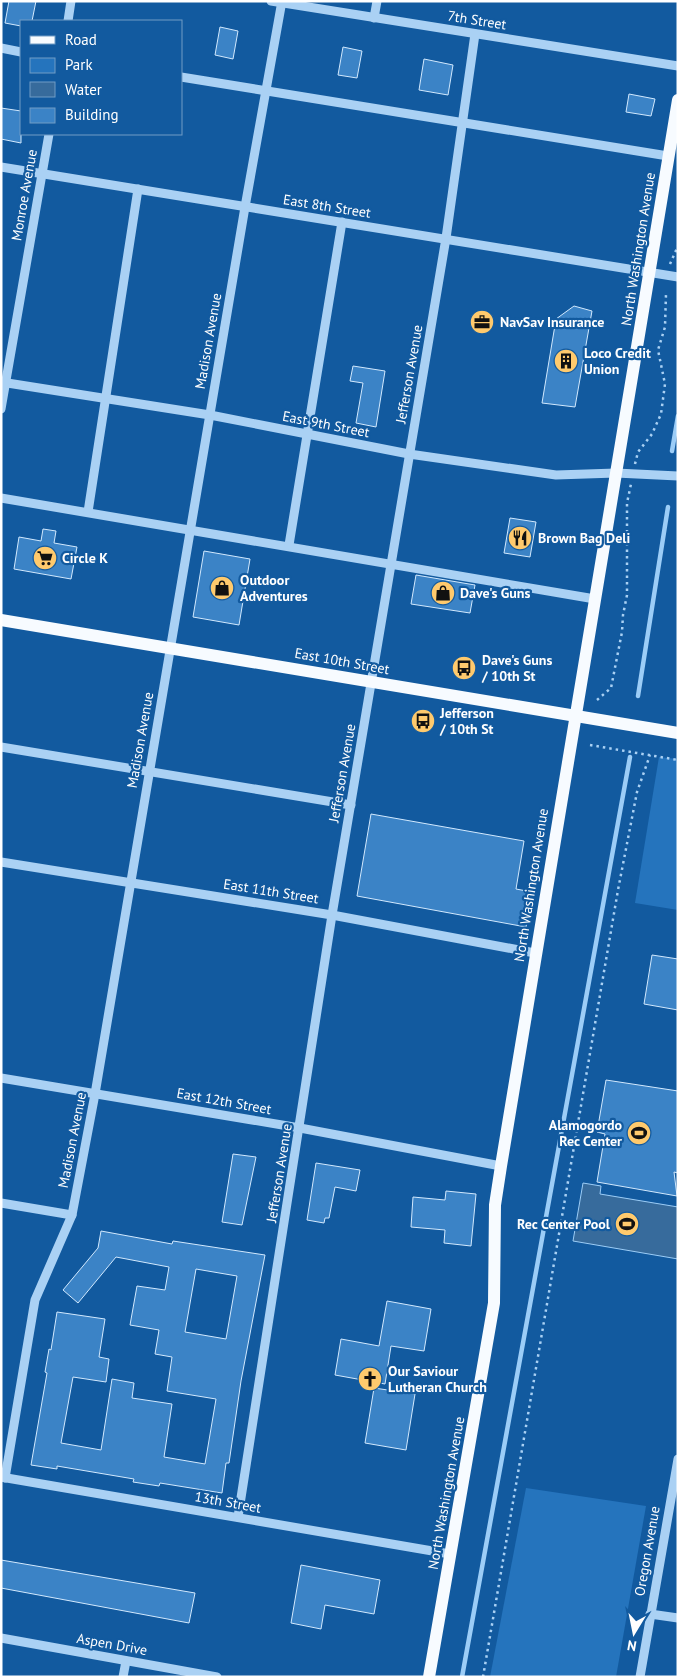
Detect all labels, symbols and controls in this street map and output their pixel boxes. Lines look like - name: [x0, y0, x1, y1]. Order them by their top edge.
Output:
- street label: 7th Street: [446, 6, 508, 34]
- legend: [20, 20, 182, 135]
- text: Road: [65, 30, 97, 49]
- text: Park: [65, 55, 93, 74]
- text: Water: [65, 80, 102, 99]
- text: Building: [65, 105, 119, 124]
- street label: Monroe Avenue: [7, 148, 41, 242]
- street label: North Washington Avenue: [617, 171, 659, 327]
- street label: East 8th Street: [282, 190, 372, 222]
- street label: Madison Avenue: [191, 291, 225, 391]
- office icon: NavSav Insurance: [469, 309, 495, 335]
- place label: NavSav Insurance: [500, 313, 604, 331]
- street label: Jefferson Avenue: [391, 323, 427, 426]
- place label: Loco Credit Union: [584, 344, 651, 378]
- building icon: Loco Credit Union: [553, 348, 579, 374]
- street label: East 9th Street: [281, 407, 371, 441]
- restaurant icon: Brown Bag Deli: [507, 525, 533, 551]
- place label: Brown Bag Deli: [538, 529, 630, 547]
- supermarket icon: Circle K: [32, 545, 58, 571]
- place label: Circle K: [62, 549, 108, 567]
- place label: Outdoor Adventures: [240, 571, 308, 605]
- shop icon: Outdoor Adventures: [209, 575, 235, 601]
- shop icon: Dave's Guns: [430, 580, 456, 606]
- place label: Dave's Guns: [460, 584, 530, 602]
- street label: East 10th Street: [293, 644, 391, 678]
- place label: Dave's Guns / 10th St: [481, 651, 552, 685]
- bus stop icon: Dave's Guns / 10th St: [451, 655, 477, 681]
- street label: Madison Avenue: [123, 690, 157, 790]
- place label: Jefferson / 10th St: [439, 704, 494, 738]
- bus stop icon: Jefferson / 10th St: [410, 708, 436, 734]
- street label: Jefferson Avenue: [324, 722, 360, 825]
- street label: North Washington Avenue: [510, 807, 552, 963]
- street label: East 11th Street: [222, 875, 320, 907]
- street label: East 12th Street: [175, 1084, 273, 1118]
- street label: Madison Avenue: [54, 1090, 90, 1190]
- place label: Alamogordo Rec Center: [549, 1116, 622, 1150]
- sports icon: Alamogordo Rec Center: [626, 1120, 652, 1146]
- street label: Jefferson Avenue: [262, 1122, 296, 1225]
- sports icon: Rec Center Pool: [614, 1211, 640, 1237]
- place label: Rec Center Pool: [517, 1215, 611, 1233]
- place label: Our Saviour Lutheran Church: [388, 1362, 487, 1396]
- church icon: Our Saviour Lutheran Church: [357, 1366, 383, 1392]
- street label: North Washington Avenue: [424, 1415, 468, 1571]
- street label: 13th Street: [193, 1487, 263, 1517]
- street label: Oregon Avenue: [630, 1505, 664, 1597]
- north arrow: [609, 1608, 659, 1658]
- street label: Aspen Drive: [75, 1629, 149, 1659]
- text: N: [626, 1636, 638, 1655]

